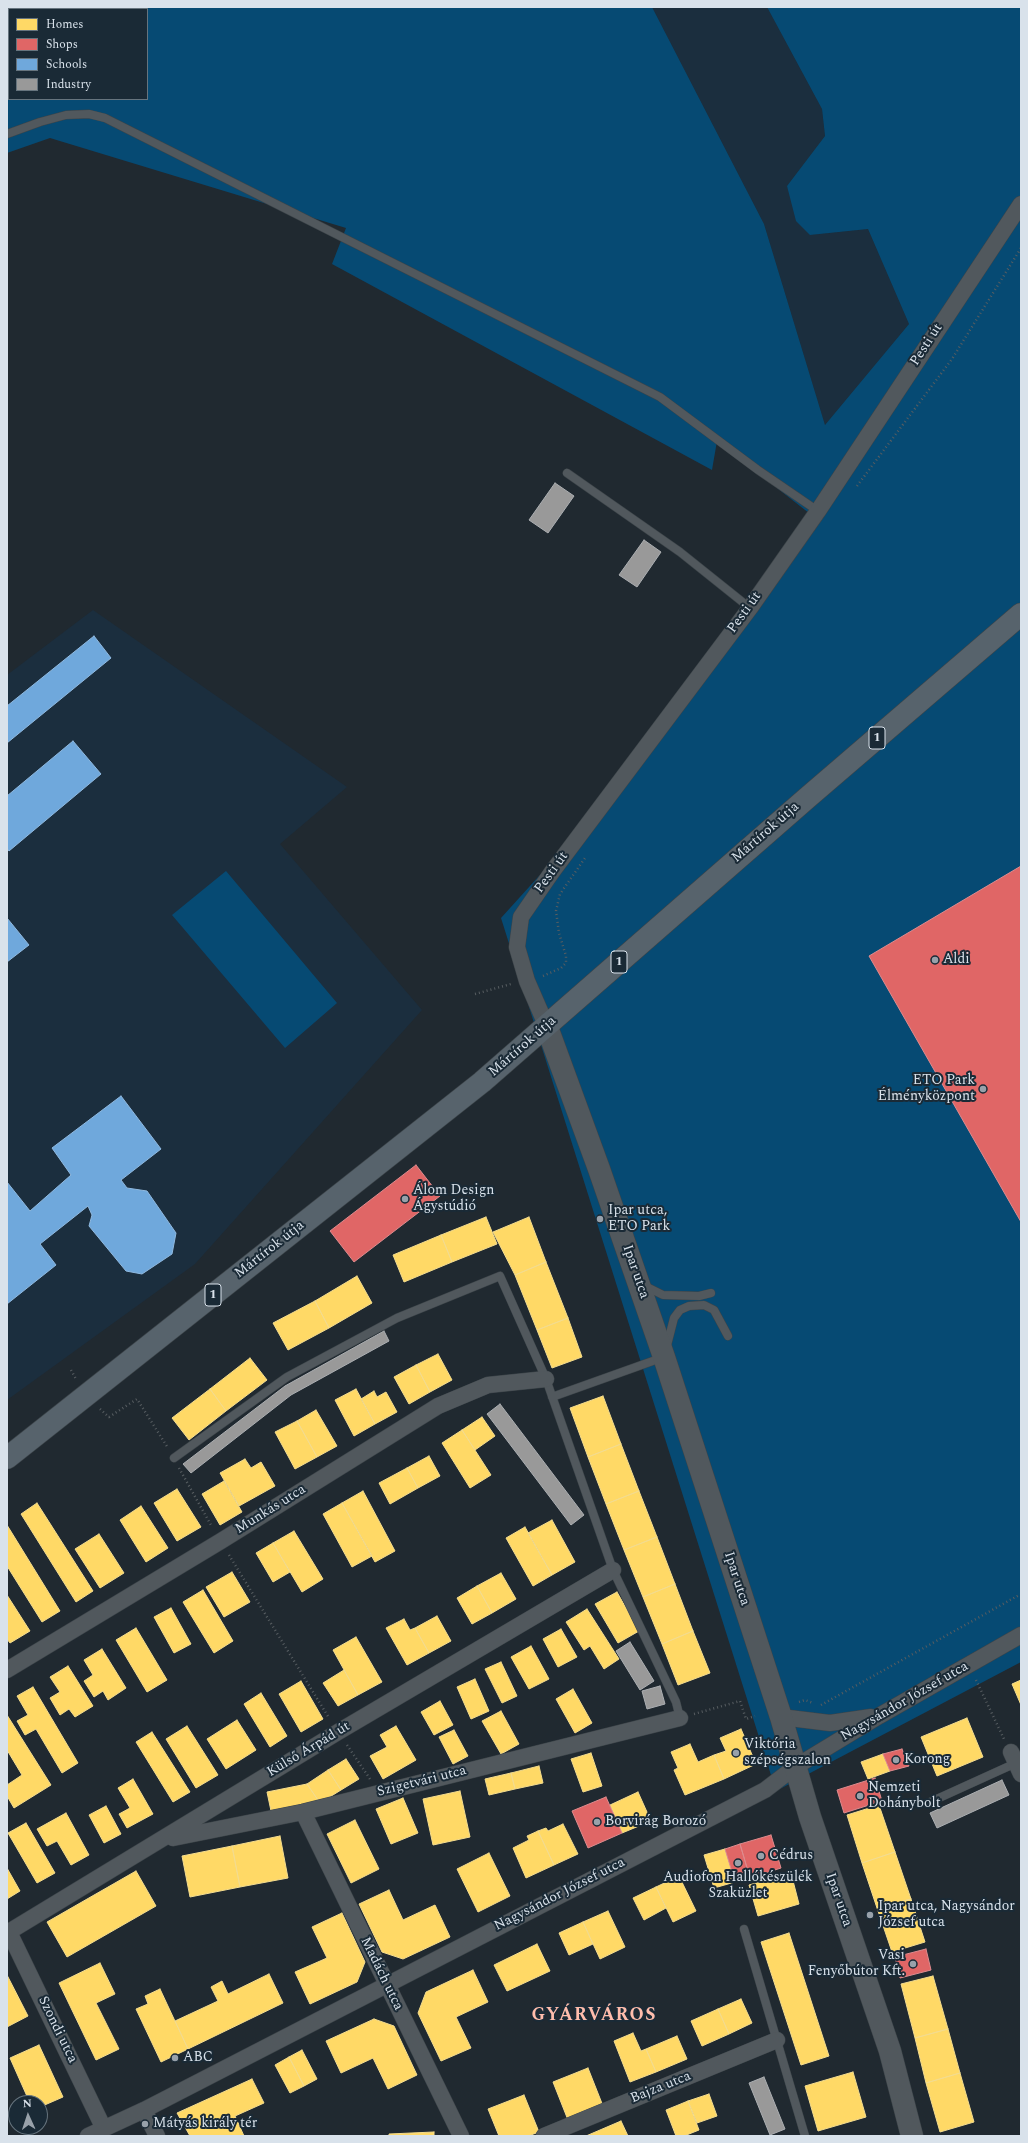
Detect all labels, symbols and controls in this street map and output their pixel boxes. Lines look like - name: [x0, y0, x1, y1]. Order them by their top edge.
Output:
- legend: [8, 8, 148, 100]
- text: Homes: [46, 15, 84, 34]
- text: Shops: [46, 35, 78, 54]
- text: Schools: [46, 55, 87, 74]
- text: Industry: [46, 75, 91, 94]
- street label: Pesti út: [907, 321, 947, 369]
- street label: Pesti út: [724, 589, 766, 637]
- road number: 1: [869, 727, 885, 749]
- street label: Mártírok útja: [729, 799, 803, 867]
- street label: Pesti út: [531, 849, 573, 897]
- road number: 1: [611, 951, 627, 973]
- place label: Aldi: [943, 952, 970, 968]
- marker: Aldi: [930, 955, 940, 965]
- street label: Mártírok útja: [486, 1013, 560, 1081]
- place label: ETO Park Élményközpont: [878, 1073, 975, 1106]
- marker: ETO Park Élményközpont: [978, 1084, 988, 1094]
- place label: Álom Design Ágystúdió: [413, 1183, 494, 1216]
- marker: Álom Design Ágystúdió: [400, 1194, 410, 1204]
- place label: Ipar utca, ETO Park: [608, 1203, 670, 1236]
- marker: Ipar utca, ETO Park: [595, 1214, 605, 1224]
- street label: Mártírok útja: [232, 1218, 308, 1282]
- street label: Ipar utca: [618, 1243, 652, 1301]
- road number: 1: [205, 1284, 221, 1306]
- street label: Munkás utca: [233, 1482, 309, 1538]
- street label: Ipar utca: [719, 1550, 753, 1608]
- street label: Nagysándor József utca: [838, 1659, 972, 1745]
- street label: Külső Árpád út: [264, 1719, 354, 1781]
- place label: Viktória szépségszalon: [744, 1737, 831, 1770]
- marker: Viktória szépségszalon: [731, 1748, 741, 1758]
- place label: Korong: [904, 1752, 950, 1768]
- marker: Korong: [891, 1755, 901, 1765]
- street label: Szigetvári utca: [376, 1763, 468, 1801]
- place label: Nemzeti Dohánybolt: [868, 1780, 941, 1812]
- marker: Nemzeti Dohánybolt: [855, 1791, 865, 1801]
- place label: Borvirág Borozó: [605, 1814, 706, 1830]
- marker: Borvirág Borozó: [592, 1817, 602, 1827]
- place label: Cédrus: [769, 1848, 813, 1864]
- marker: Cédrus: [756, 1851, 766, 1861]
- street label: Nagysándor József utca: [492, 1855, 628, 1935]
- marker: Audiofon Hallókészülék Szaküzlet: [733, 1858, 743, 1868]
- place label: Audiofon Hallókészülék Szaküzlet: [663, 1870, 813, 1902]
- street label: Ipar utca: [821, 1871, 855, 1929]
- place label: Ipar utca, Nagysándor József utca: [878, 1899, 1015, 1932]
- marker: Ipar utca, Nagysándor József utca: [865, 1910, 875, 1920]
- street label: Madách utca: [356, 1935, 406, 2013]
- place label: Vasi Fenyőbútor Kft.: [808, 1948, 905, 1980]
- marker: Vasi Fenyőbútor Kft.: [908, 1959, 918, 1969]
- street label: Szondi utca: [34, 1994, 80, 2066]
- district label: GYÁRVÁROS: [531, 2005, 657, 2027]
- place label: ABC: [183, 2050, 213, 2066]
- marker: ABC: [170, 2053, 180, 2063]
- street label: Bajza utca: [628, 2068, 694, 2108]
- north arrow: [8, 2095, 48, 2135]
- text: N: [22, 2095, 32, 2112]
- place label: Mátyás király tér: [153, 2116, 257, 2132]
- marker: Mátyás király tér: [140, 2119, 150, 2129]

